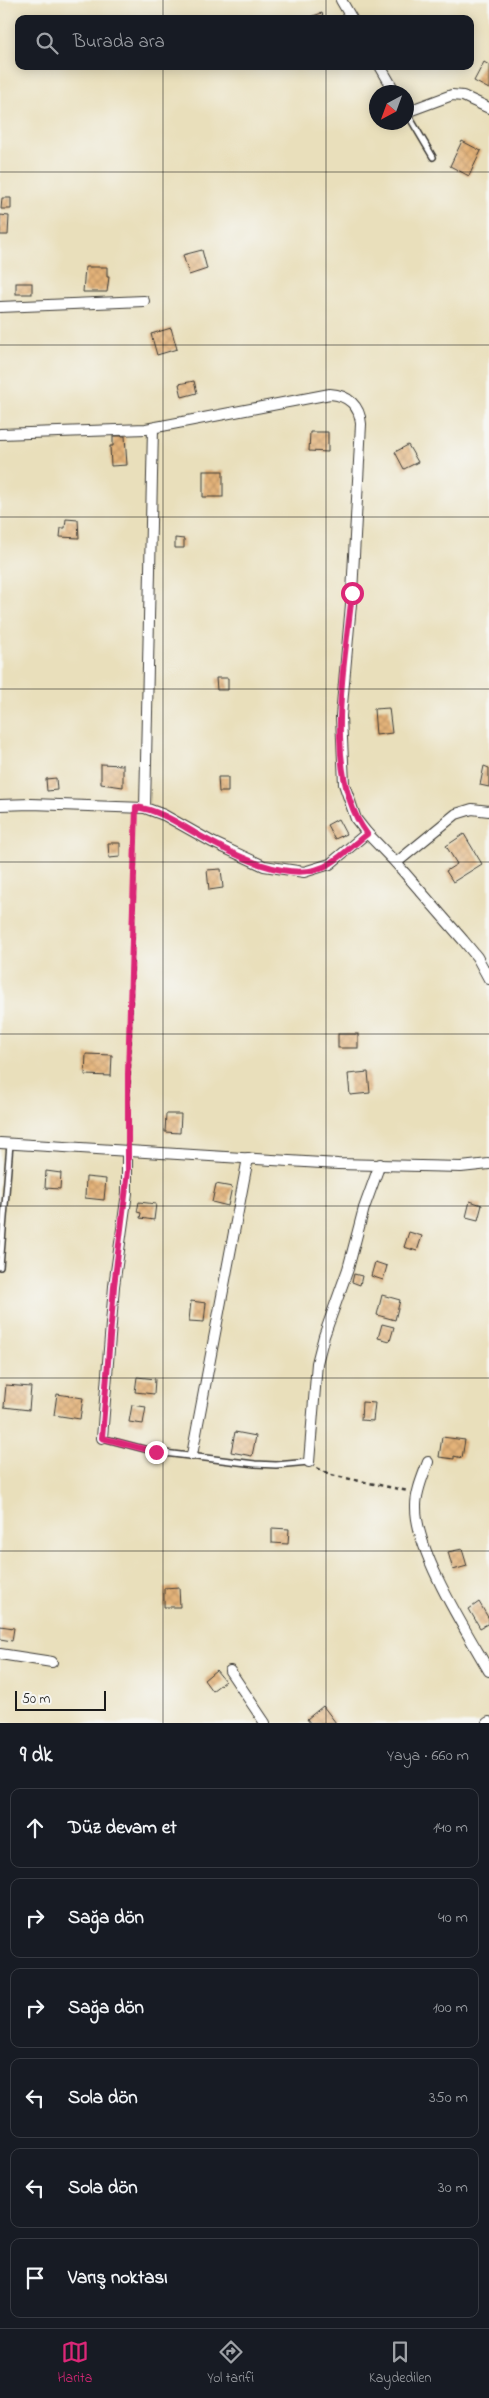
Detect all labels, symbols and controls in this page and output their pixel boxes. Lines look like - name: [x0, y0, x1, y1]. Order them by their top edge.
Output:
- search box: [15, 15, 474, 70]
- icon: search: [33, 29, 61, 57]
- text: Burada ara: [73, 29, 165, 56]
- north arrow: [369, 85, 414, 130]
- route start: [341, 582, 364, 605]
- route end: [145, 1441, 168, 1464]
- scale bar: [15, 1688, 106, 1711]
- text: 50 m: [22, 1689, 50, 1710]
- text: 9 dk: [20, 1741, 53, 1771]
- text: Yaya · 660 m: [387, 1744, 469, 1768]
- icon: ahead: [21, 1814, 49, 1842]
- text: Düz devam et: [68, 1815, 177, 1842]
- text: 140 m: [433, 1816, 468, 1840]
- icon: right: [21, 1904, 49, 1932]
- text: Sağa dön: [68, 1905, 144, 1932]
- text: 40 m: [438, 1906, 468, 1930]
- icon: right: [21, 1994, 49, 2022]
- text: Sağa dön: [68, 1995, 144, 2022]
- text: 100 m: [433, 1996, 468, 2020]
- icon: left: [21, 2084, 49, 2112]
- text: Sola dön: [68, 2085, 138, 2112]
- text: 350 m: [429, 2086, 468, 2110]
- icon: left: [21, 2174, 49, 2202]
- text: Sola dön: [68, 2175, 138, 2202]
- text: 30 m: [438, 2176, 468, 2200]
- icon: arrive: [21, 2264, 49, 2292]
- text: Varış noktası: [68, 2265, 168, 2292]
- tab: Harita: [57, 2338, 92, 2389]
- tab: Yol tarifi: [207, 2338, 254, 2389]
- tab: Kaydedilen: [369, 2338, 432, 2389]

